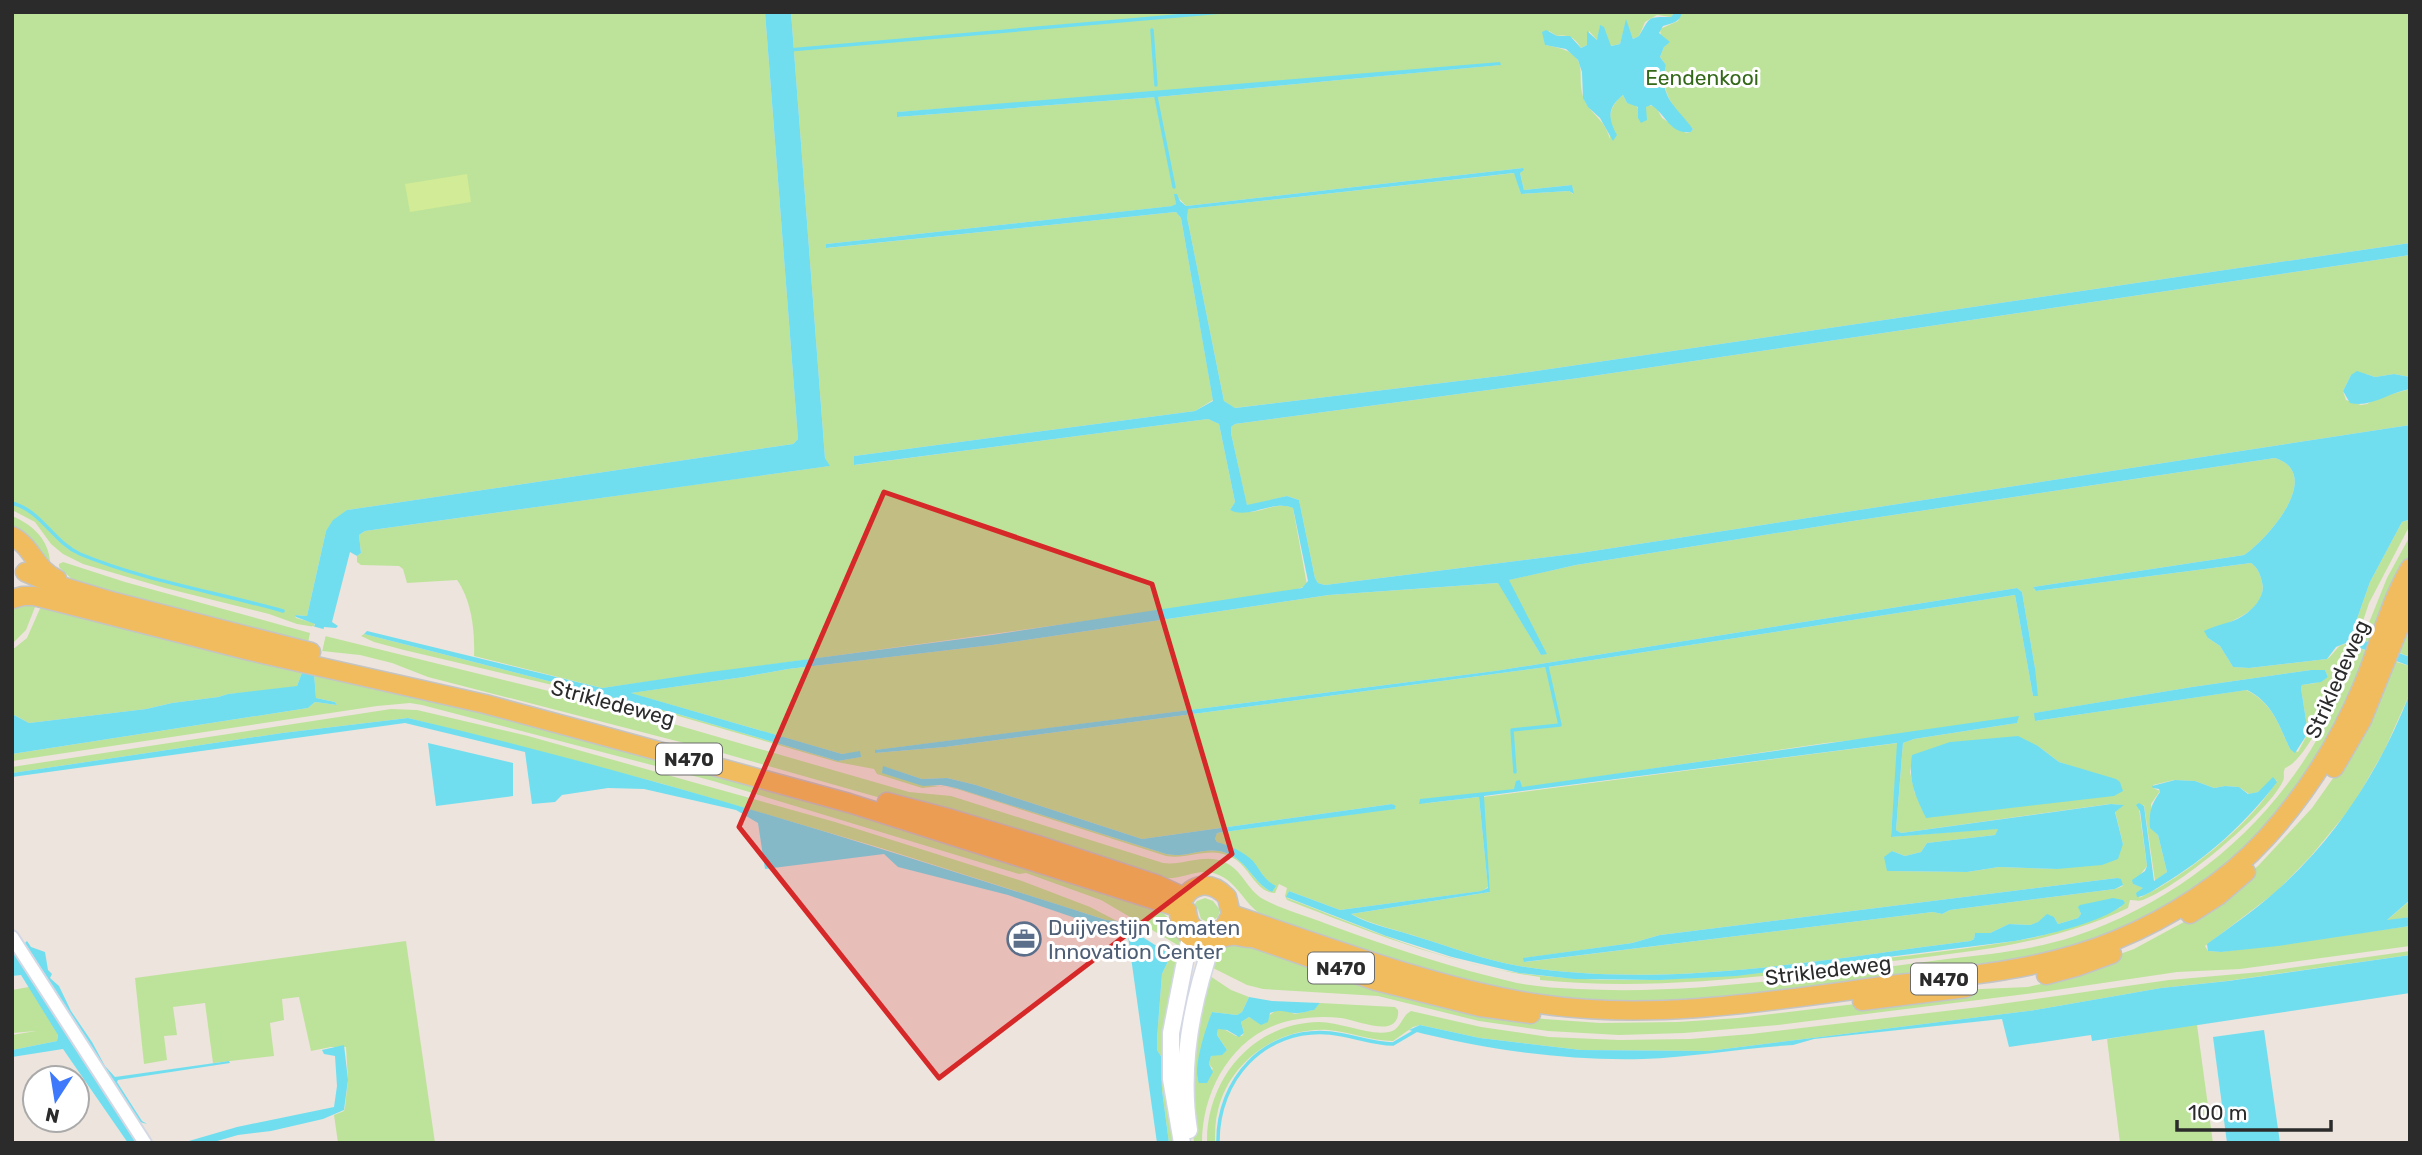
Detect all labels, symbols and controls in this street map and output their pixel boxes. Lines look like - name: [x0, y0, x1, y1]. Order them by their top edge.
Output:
- park label: Eendenkooi: [1645, 65, 1759, 90]
- street label: Strikledeweg: [2300, 616, 2374, 742]
- street label: Strikledeweg: [548, 675, 678, 731]
- road number: N470: [656, 744, 722, 774]
- place label: Duijvestijn Tomaten Innovation Center: [1048, 915, 1240, 964]
- office icon: Duijvestijn Tomaten Innovation Center: [1005, 920, 1043, 958]
- street label: Strikledeweg: [1764, 950, 1892, 990]
- road number: N470: [1308, 952, 1374, 984]
- road number: N470: [1911, 964, 1977, 995]
- north arrow: [21, 1064, 91, 1134]
- scale bar: [2177, 1088, 2331, 1132]
- text: 100 m: [2188, 1100, 2247, 1125]
- text: N: [43, 1102, 62, 1128]

